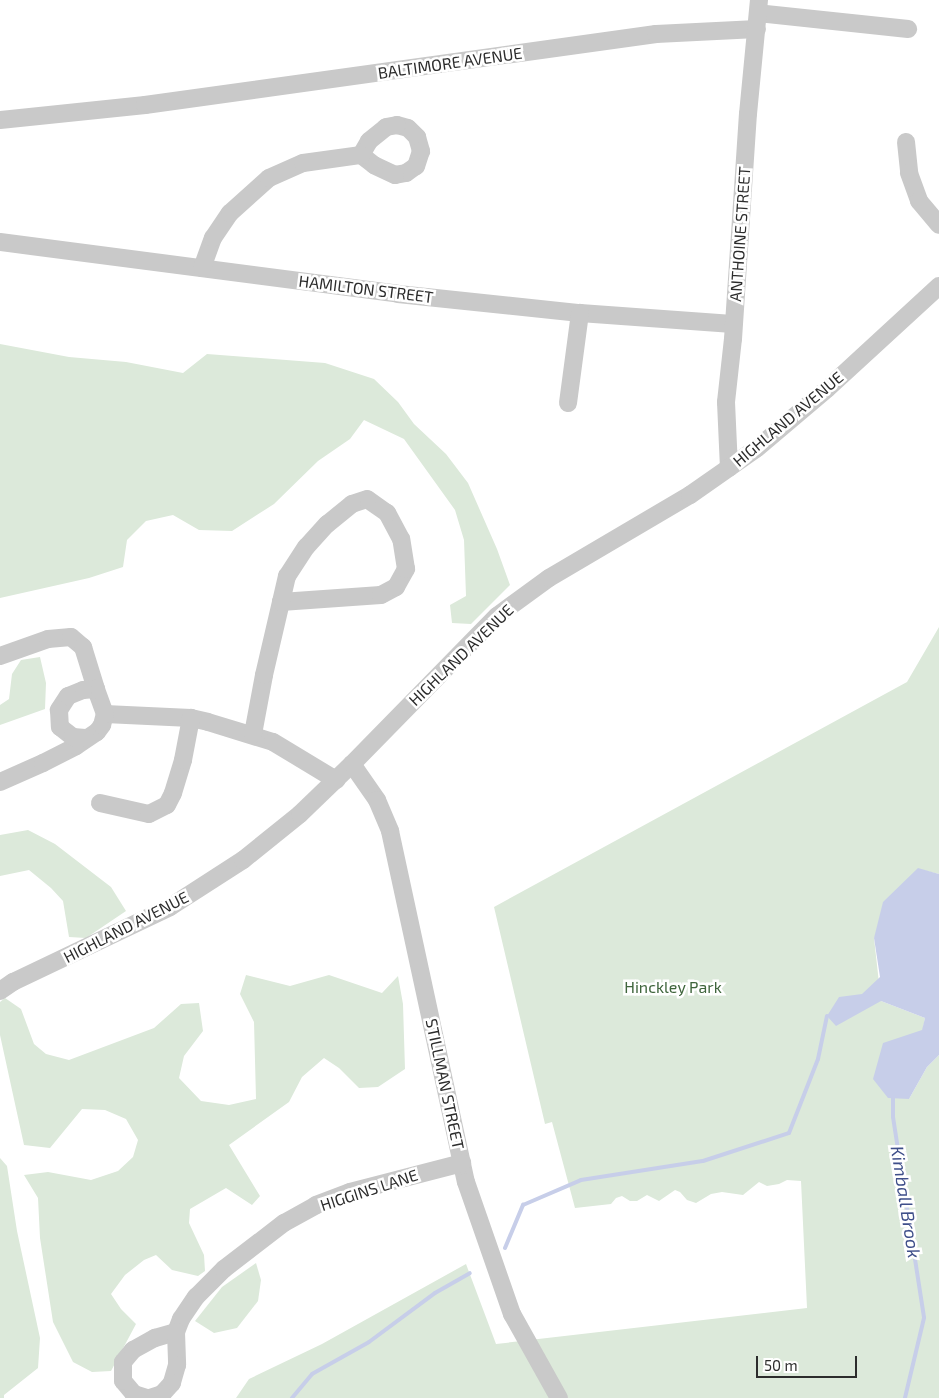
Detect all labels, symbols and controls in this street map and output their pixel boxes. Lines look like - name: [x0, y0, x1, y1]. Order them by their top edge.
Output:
- street label: BALTIMORE AVENUE: [376, 43, 524, 83]
- street label: ANTHOINE STREET: [726, 166, 754, 302]
- street label: HAMILTON STREET: [298, 271, 434, 307]
- street label: HIGHLAND AVENUE: [729, 367, 847, 471]
- street label: HIGHLAND AVENUE: [405, 600, 517, 710]
- street label: HIGHLAND AVENUE: [60, 887, 192, 967]
- park label: Hinckley Park: [624, 977, 722, 997]
- street label: STILLMAN STREET: [422, 1017, 468, 1151]
- water label: Kimball Brook: [886, 1144, 926, 1260]
- street label: HIGGINS LANE: [318, 1165, 420, 1215]
- scale bar: [759, 1346, 860, 1378]
- text: 50 m: [764, 1356, 798, 1374]

